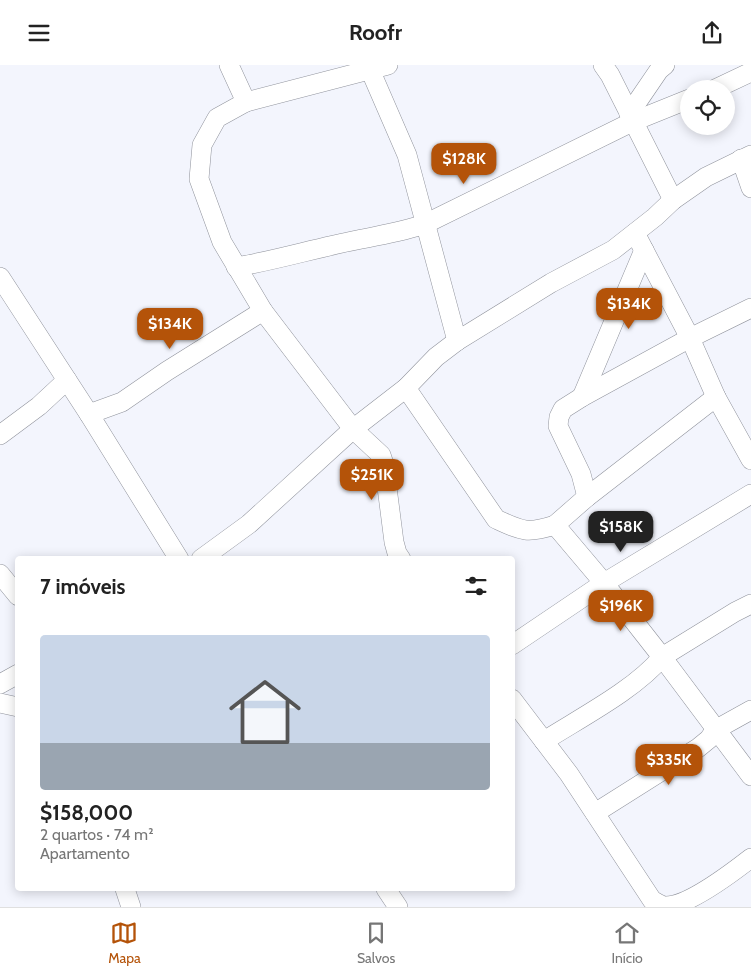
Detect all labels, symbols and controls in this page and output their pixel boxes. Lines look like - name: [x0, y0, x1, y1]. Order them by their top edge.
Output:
- icon: menu: [25, 19, 53, 47]
- text: Roofr: [349, 19, 402, 46]
- icon: share: [698, 19, 726, 47]
- map controls: [680, 80, 735, 135]
- button: locate: [680, 80, 735, 135]
- pin: $128K: [429, 143, 499, 185]
- text: $128K: [442, 149, 486, 168]
- pin: $134K: [594, 287, 664, 330]
- text: $134K: [607, 294, 651, 313]
- pin: $134K: [135, 307, 205, 350]
- text: $134K: [148, 314, 192, 333]
- pin: $251K: [337, 459, 407, 501]
- text: $251K: [351, 465, 393, 484]
- pin: $158K: [586, 511, 656, 553]
- text: $158K: [599, 517, 643, 536]
- icon: filters: [462, 572, 490, 600]
- text: 7 imóveis: [40, 574, 125, 599]
- pin: $196K: [586, 589, 656, 632]
- text: $196K: [599, 596, 643, 615]
- icon: home: [220, 667, 310, 757]
- pin: $335K: [634, 743, 704, 786]
- text: $335K: [646, 750, 692, 769]
- text: $158,000: [40, 800, 133, 825]
- text: 2 quartos · 74 m²: [40, 825, 153, 844]
- text: Apartamento: [40, 844, 130, 863]
- tab: Mapa: [108, 919, 141, 967]
- tab: Salvos: [357, 919, 395, 967]
- tab: Início: [612, 919, 643, 967]

